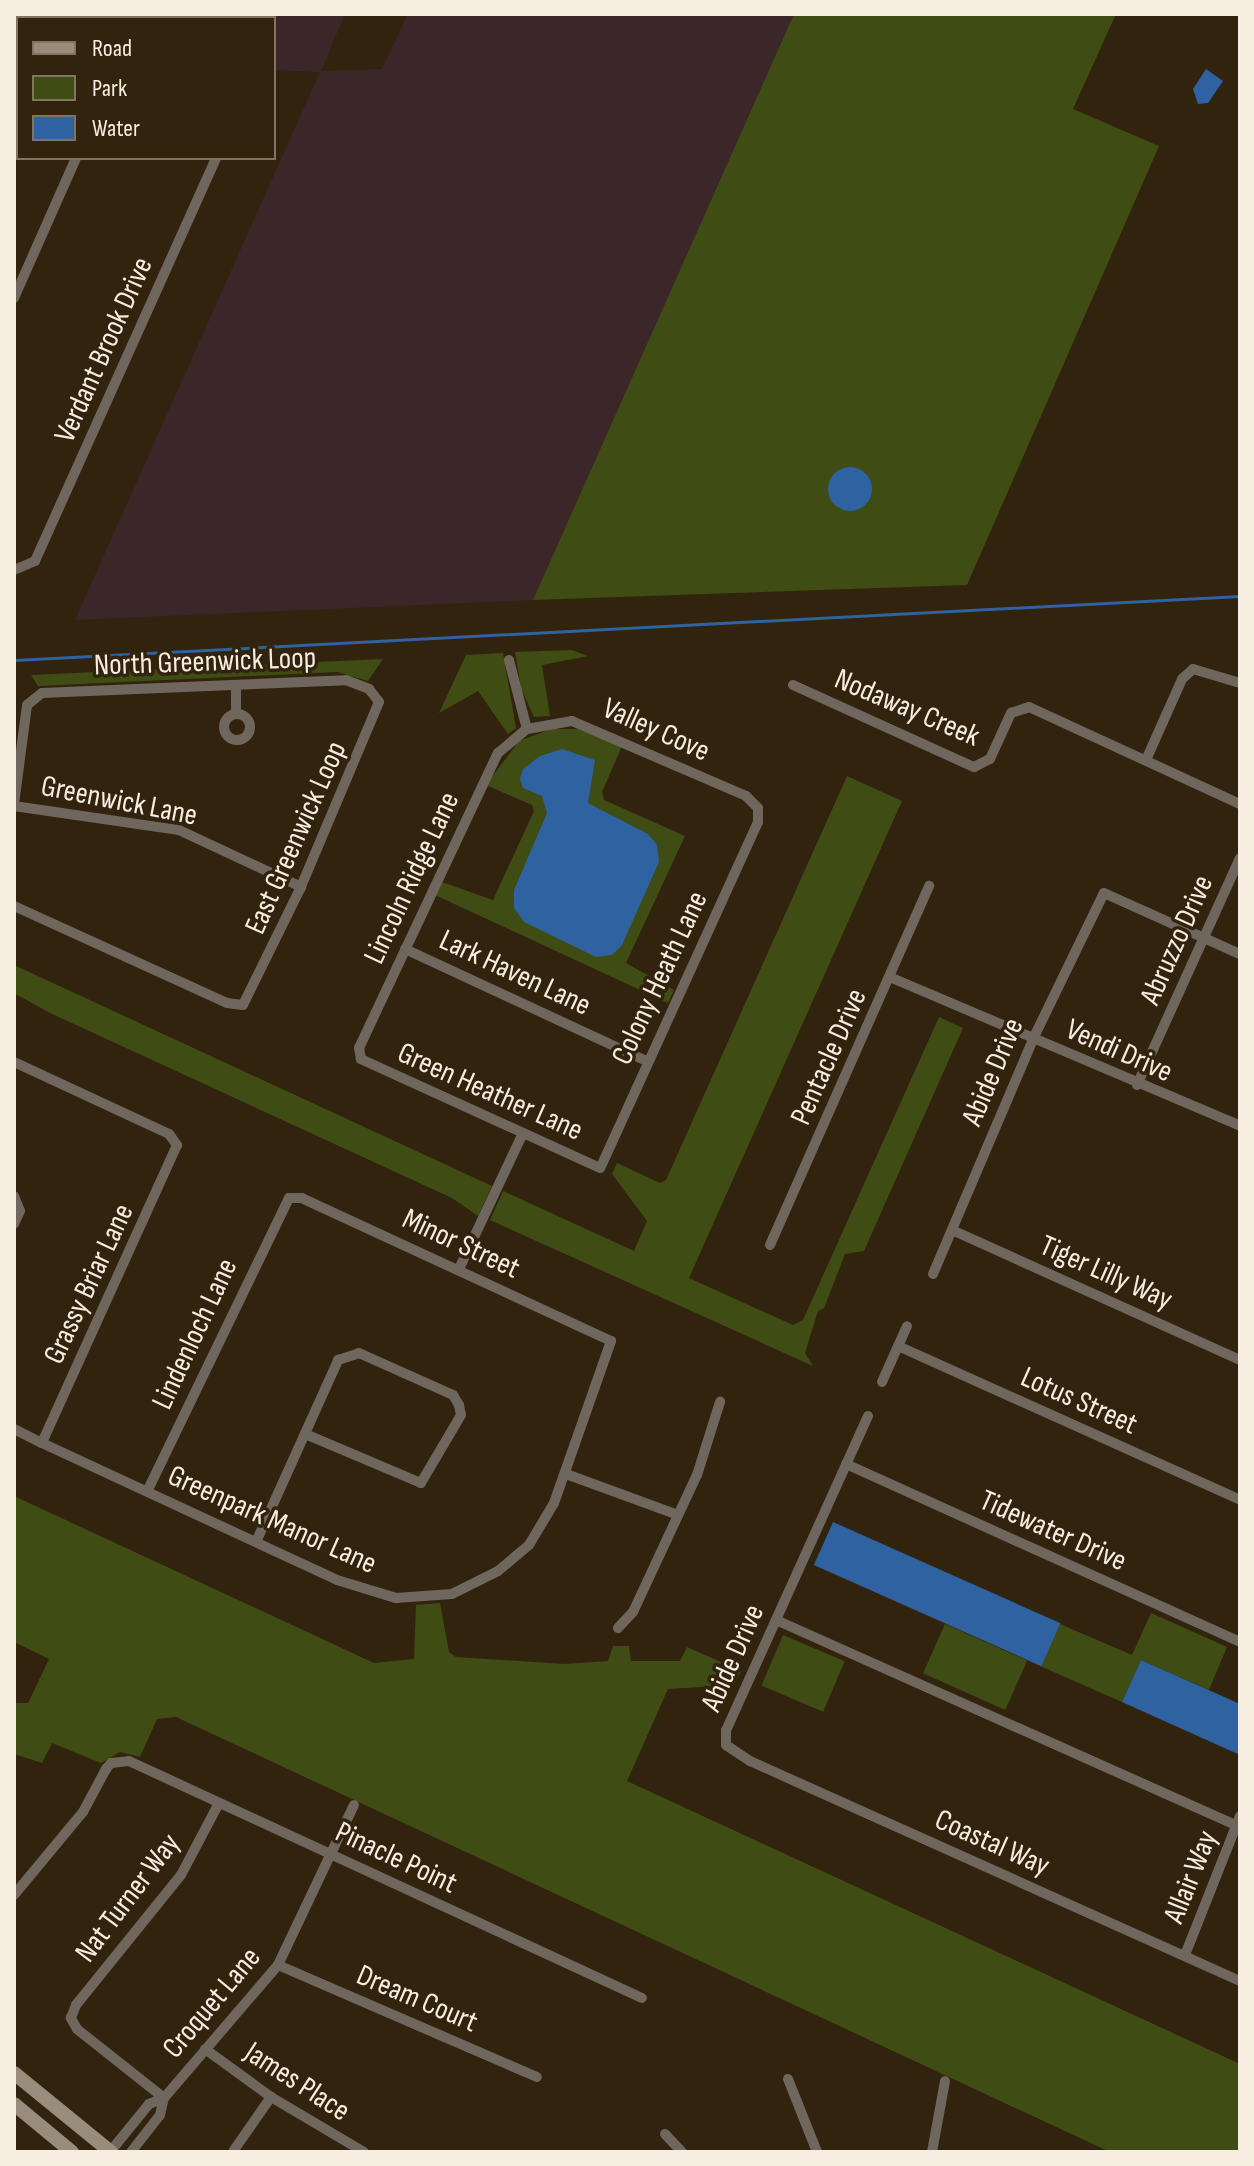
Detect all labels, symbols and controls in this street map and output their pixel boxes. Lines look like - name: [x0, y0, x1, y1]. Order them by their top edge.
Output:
- legend: [16, 16, 276, 160]
- text: Road: [92, 34, 132, 63]
- text: Park: [92, 74, 127, 103]
- text: Water: [92, 114, 140, 143]
- street label: Verdant Brook Drive: [47, 252, 161, 448]
- street label: North Greenwick Loop: [93, 640, 317, 684]
- street label: Nodaway Creek: [829, 661, 985, 755]
- street label: Valley Cove: [597, 690, 715, 770]
- street label: East Greenwick Loop: [237, 736, 355, 940]
- street label: Greenwick Lane: [38, 768, 200, 834]
- street label: Lincoln Ridge Lane: [357, 786, 467, 970]
- street label: Abruzzo Drive: [1133, 870, 1221, 1010]
- street label: Colony Heath Lane: [604, 886, 716, 1070]
- street label: Lark Haven Lane: [434, 922, 596, 1024]
- street label: Pentacle Drive: [783, 983, 875, 1131]
- street label: Vendi Drive: [1060, 1012, 1178, 1090]
- street label: Abide Drive: [954, 1013, 1032, 1131]
- street label: Green Heather Lane: [392, 1035, 588, 1149]
- street label: Grassy Briar Lane: [36, 1198, 142, 1370]
- street label: Minor Street: [397, 1201, 525, 1287]
- street label: Tiger Lilly Way: [1034, 1228, 1178, 1318]
- street label: Lindenloch Lane: [144, 1253, 246, 1415]
- street label: Lotus Street: [1015, 1359, 1143, 1443]
- street label: Greenpark Manor Lane: [162, 1458, 382, 1582]
- street label: Tidewater Drive: [974, 1483, 1132, 1579]
- street label: Abide Drive: [694, 1599, 772, 1717]
- street label: Coastal Way: [929, 1802, 1055, 1884]
- street label: Pinacle Point: [330, 1814, 462, 1902]
- street label: Allair Way: [1156, 1826, 1226, 1928]
- street label: Nat Turner Way: [68, 1827, 188, 1969]
- street label: Croquet Lane: [155, 1940, 269, 2066]
- street label: Dream Court: [351, 1957, 483, 2041]
- street label: James Place: [238, 2035, 356, 2129]

